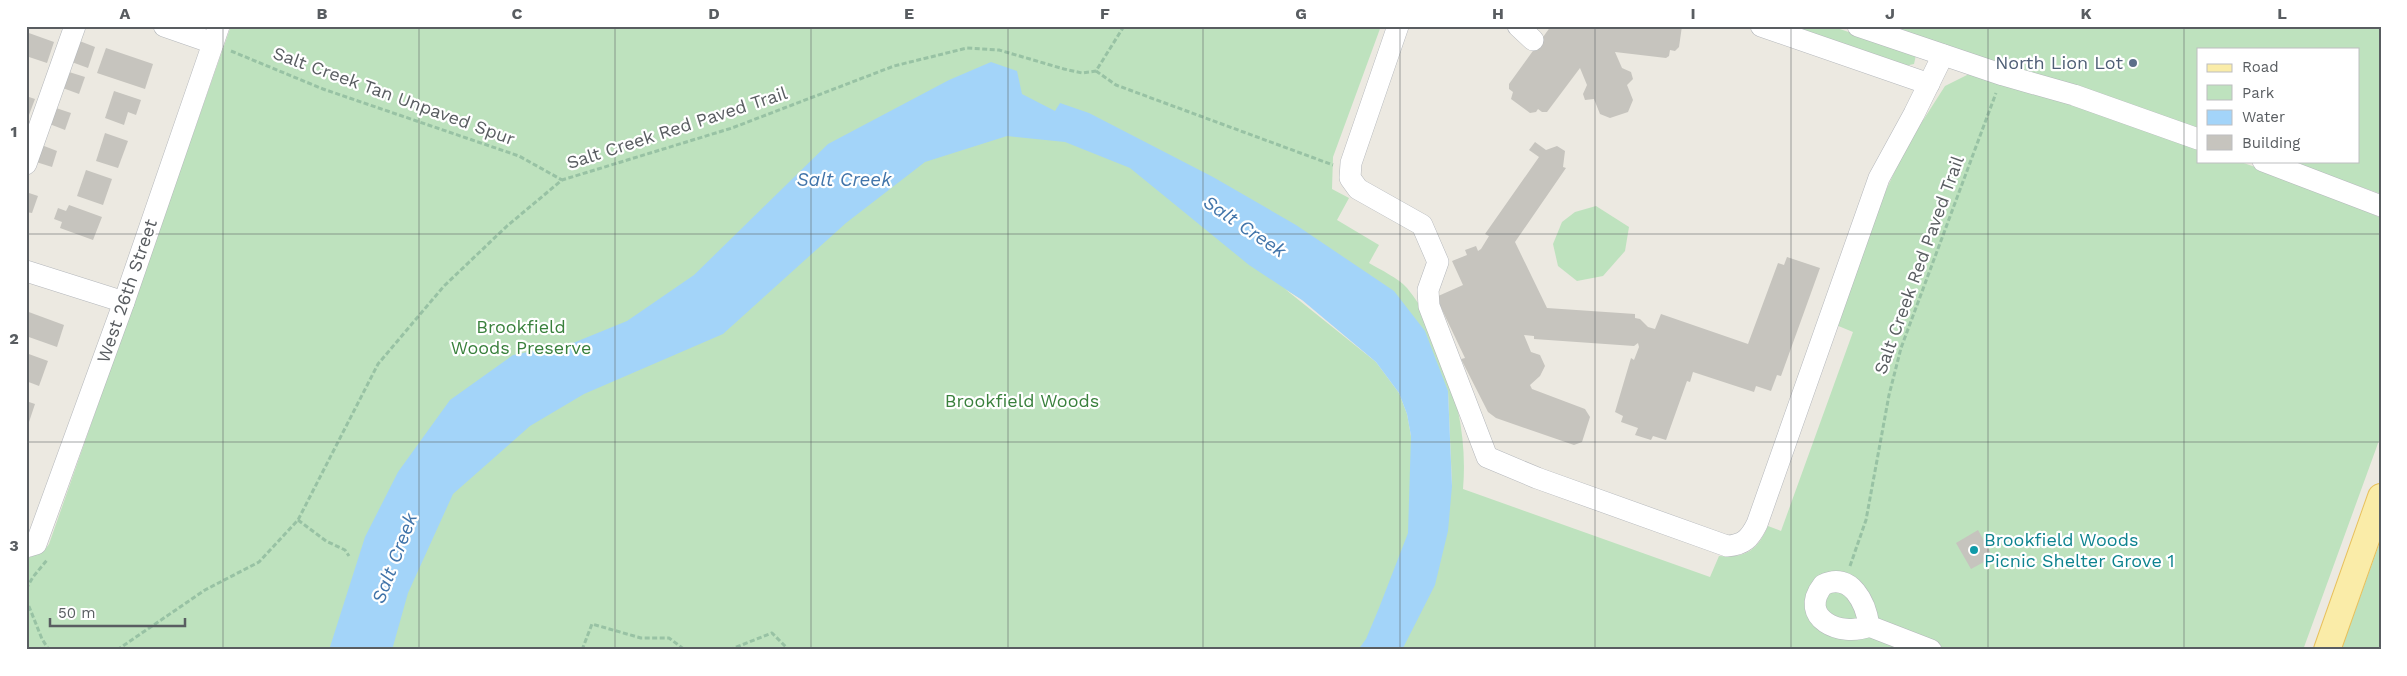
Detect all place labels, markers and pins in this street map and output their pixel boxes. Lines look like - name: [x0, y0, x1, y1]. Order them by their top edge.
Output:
- place label: North Lion Lot: [1995, 52, 2123, 73]
- marker: North Lion Lot: [2127, 57, 2139, 69]
- place label: Brookfield Woods Picnic Shelter Grove 1: [1984, 529, 2175, 571]
- marker: Brookfield Woods Picnic Shelter Grove 1: [1968, 544, 1980, 556]

